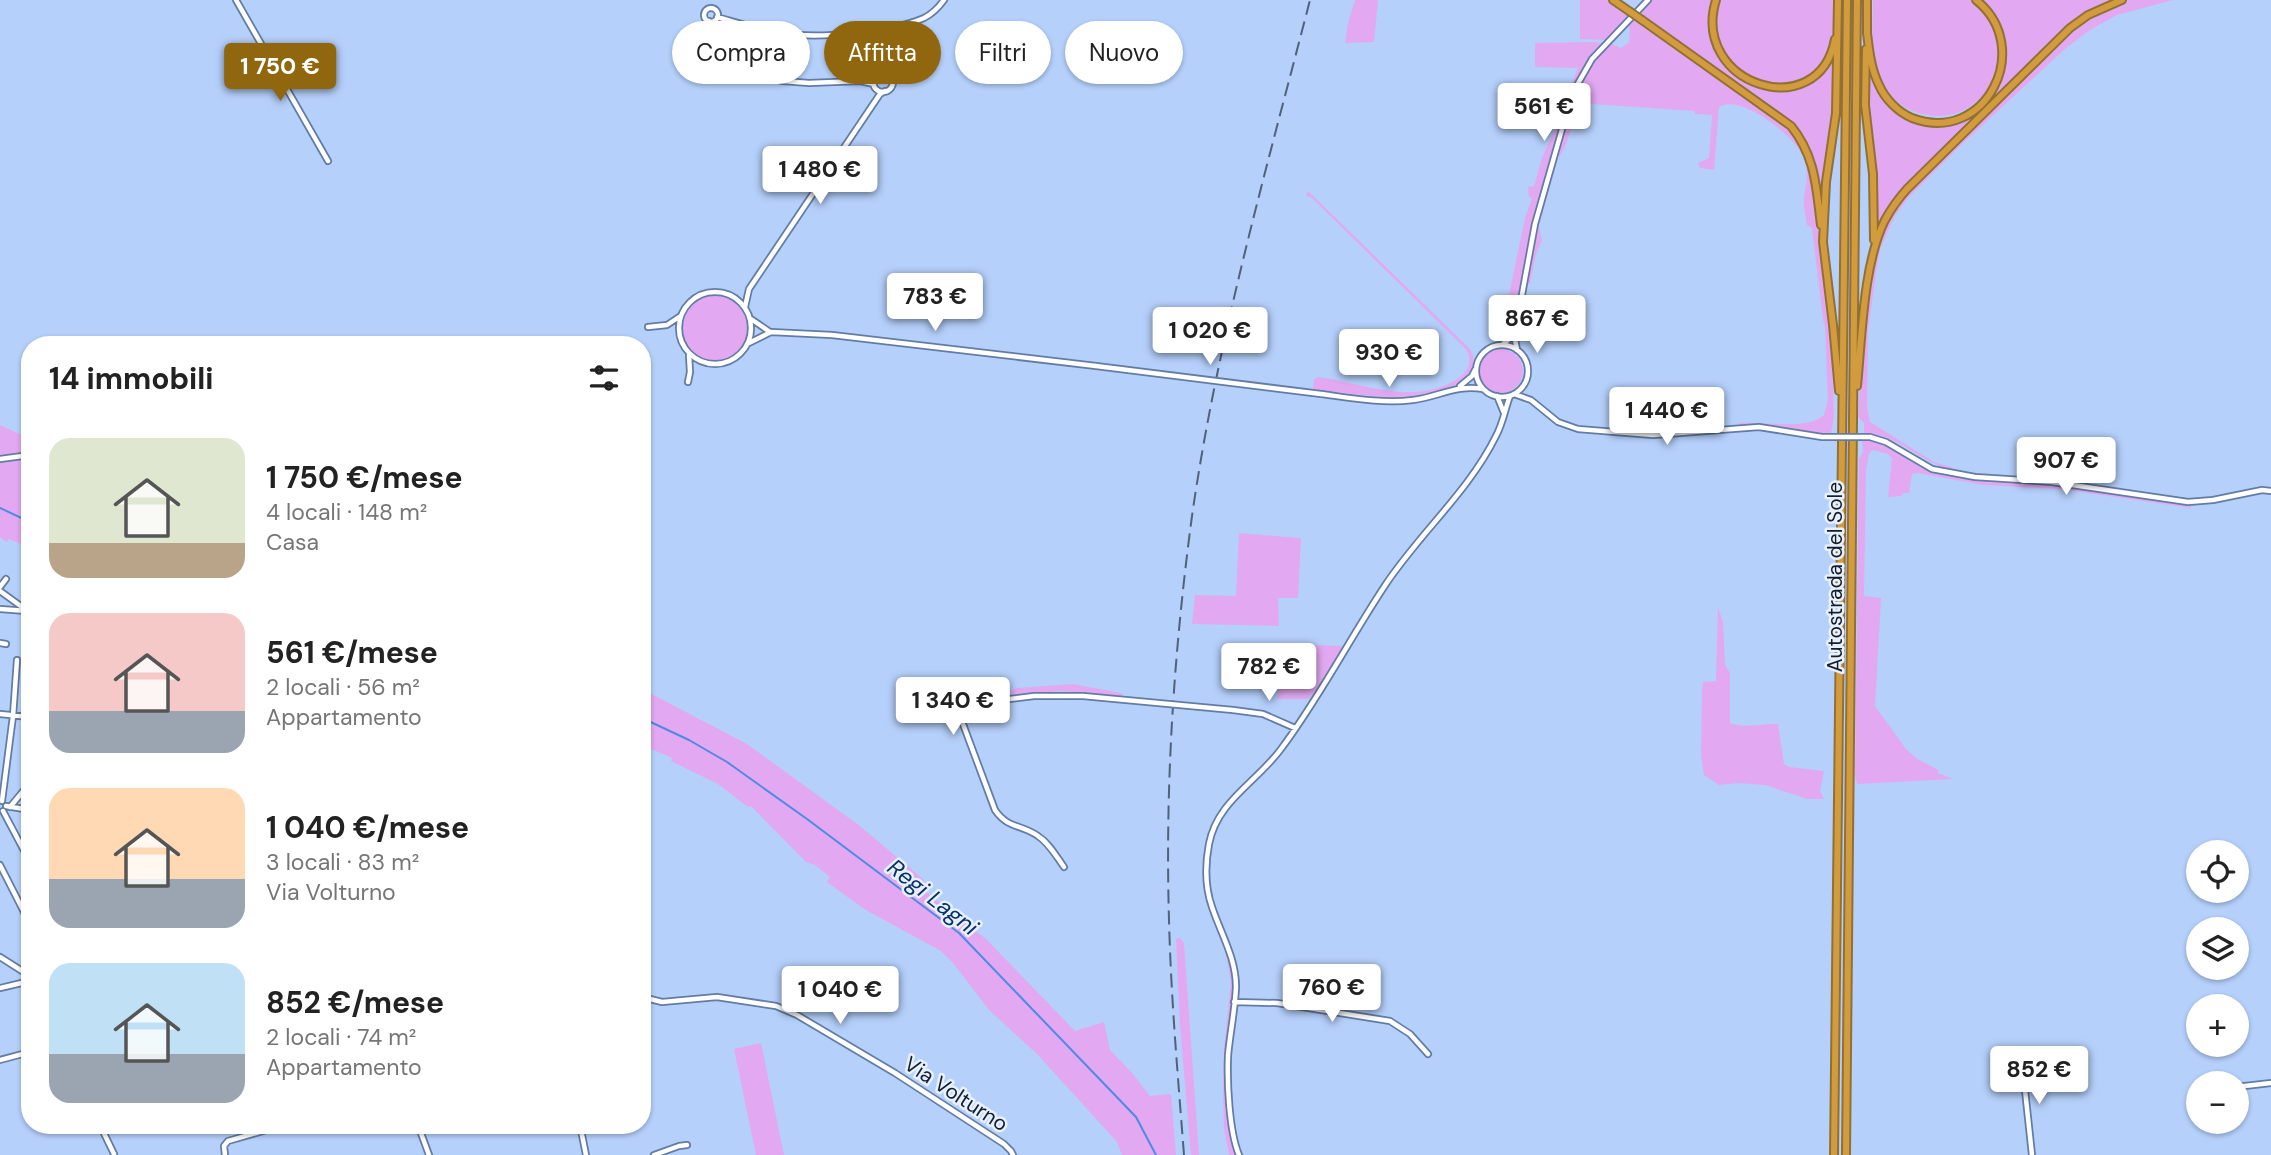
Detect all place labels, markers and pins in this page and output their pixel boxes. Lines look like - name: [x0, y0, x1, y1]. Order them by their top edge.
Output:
- pin: 1 750 €: [215, 43, 345, 103]
- pin: 561 €: [1495, 83, 1593, 143]
- pin: 1 480 €: [755, 146, 885, 206]
- pin: 783 €: [886, 274, 984, 333]
- pin: 867 €: [1488, 296, 1586, 355]
- pin: 1 020 €: [1145, 308, 1275, 367]
- pin: 930 €: [1340, 330, 1438, 389]
- pin: 1 440 €: [1602, 388, 1732, 447]
- pin: 907 €: [2017, 438, 2115, 497]
- pin: 782 €: [1220, 644, 1318, 703]
- pin: 1 340 €: [888, 678, 1018, 737]
- pin: 760 €: [1283, 964, 1381, 1024]
- pin: 1 040 €: [775, 967, 905, 1026]
- pin: 852 €: [1990, 1046, 2088, 1106]

